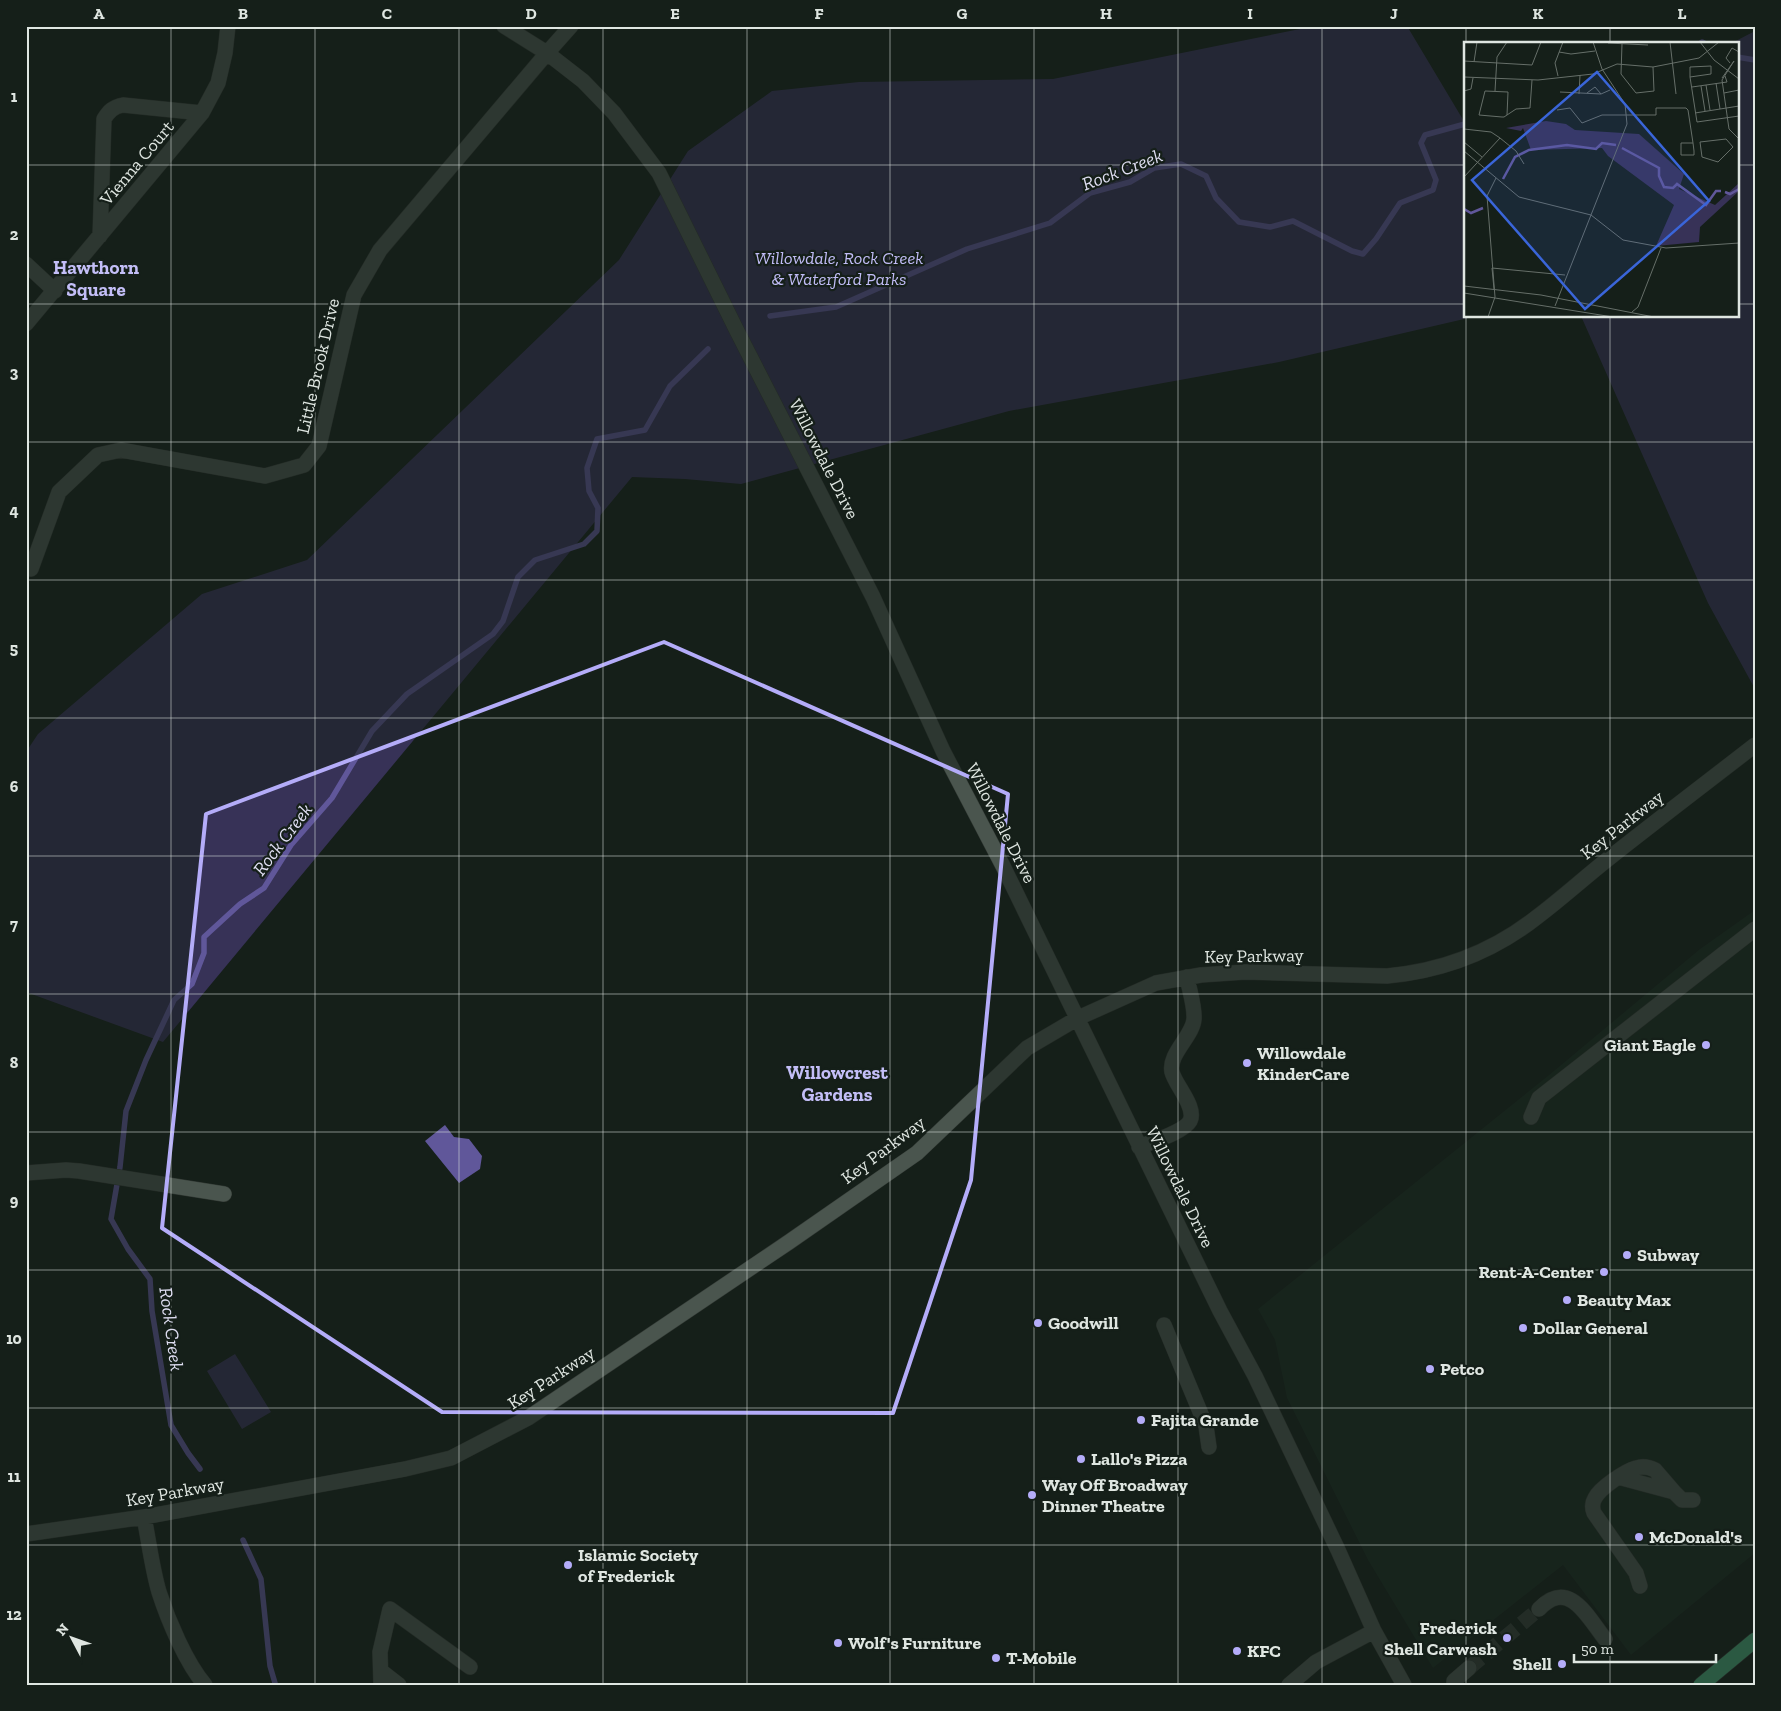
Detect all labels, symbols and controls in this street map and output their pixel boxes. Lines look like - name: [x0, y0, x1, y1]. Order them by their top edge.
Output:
- text: A: [94, 4, 105, 23]
- text: B: [238, 4, 248, 23]
- text: C: [382, 4, 392, 23]
- text: D: [525, 4, 537, 23]
- text: E: [670, 4, 680, 23]
- text: F: [814, 4, 824, 23]
- text: G: [957, 4, 968, 23]
- text: H: [1100, 4, 1112, 23]
- text: I: [1247, 4, 1253, 23]
- text: J: [1390, 4, 1398, 23]
- text: K: [1533, 4, 1544, 23]
- text: L: [1678, 4, 1687, 23]
- inset map: [1464, 42, 1738, 318]
- text: 1: [11, 87, 18, 106]
- street label: Vienna Court: [95, 116, 179, 210]
- water label: Rock Creek: [1079, 144, 1166, 195]
- text: 2: [10, 225, 19, 244]
- park label: Willowdale, Rock Creek & Waterford Parks: [755, 247, 923, 290]
- district label: Hawthorn Square: [53, 256, 140, 301]
- street label: Little Brook Drive: [292, 296, 344, 436]
- text: 3: [10, 363, 19, 382]
- street label: Willowdale Drive: [784, 395, 864, 523]
- text: 4: [9, 501, 19, 520]
- text: 5: [10, 639, 18, 658]
- street label: Willowdale Drive: [961, 759, 1041, 887]
- text: 6: [10, 777, 19, 796]
- street label: Key Parkway: [1576, 785, 1668, 864]
- water label: Rock Creek: [248, 799, 317, 880]
- text: 7: [10, 915, 18, 934]
- street label: Key Parkway: [1204, 944, 1305, 968]
- place label: Giant Eagle: [1604, 1034, 1696, 1056]
- marker: Giant Eagle: [1700, 1039, 1712, 1051]
- place label: Willowdale KinderCare: [1257, 1042, 1350, 1085]
- text: 8: [10, 1053, 19, 1072]
- marker: Willowdale KinderCare: [1241, 1057, 1253, 1069]
- district label: Willowcrest Gardens: [786, 1061, 888, 1106]
- street label: Key Parkway: [837, 1111, 930, 1189]
- street label: Willowdale Drive: [1141, 1123, 1219, 1251]
- text: 9: [10, 1191, 19, 1210]
- place label: Subway: [1637, 1244, 1700, 1266]
- marker: Subway: [1621, 1249, 1633, 1261]
- place label: Rent-A-Center: [1479, 1261, 1594, 1283]
- marker: Rent-A-Center: [1598, 1266, 1610, 1278]
- water label: Rock Creek: [154, 1286, 189, 1373]
- place label: Beauty Max: [1577, 1289, 1671, 1311]
- marker: Beauty Max: [1561, 1294, 1573, 1306]
- place label: Goodwill: [1048, 1312, 1119, 1334]
- marker: Goodwill: [1032, 1317, 1044, 1329]
- place label: Dollar General: [1533, 1317, 1648, 1339]
- marker: Dollar General: [1517, 1322, 1529, 1334]
- text: 10: [6, 1329, 22, 1348]
- street label: Key Parkway: [503, 1341, 599, 1414]
- place label: Petco: [1440, 1358, 1485, 1380]
- marker: Petco: [1424, 1363, 1436, 1375]
- place label: Fajita Grande: [1151, 1409, 1259, 1431]
- marker: Fajita Grande: [1135, 1414, 1147, 1426]
- place label: Lallo's Pizza: [1091, 1448, 1187, 1470]
- marker: Lallo's Pizza: [1075, 1453, 1087, 1465]
- text: 11: [8, 1467, 21, 1486]
- street label: Key Parkway: [124, 1472, 227, 1511]
- place label: Way Off Broadway Dinner Theatre: [1042, 1474, 1188, 1517]
- marker: Way Off Broadway Dinner Theatre: [1026, 1489, 1038, 1501]
- place label: McDonald's: [1649, 1526, 1742, 1548]
- marker: McDonald's: [1633, 1531, 1645, 1543]
- place label: Islamic Society of Frederick: [578, 1544, 699, 1587]
- marker: Islamic Society of Frederick: [562, 1559, 574, 1571]
- text: 12: [6, 1605, 22, 1624]
- north arrow: [48, 1614, 98, 1664]
- place label: Frederick Shell Carwash: [1384, 1617, 1498, 1660]
- text: N: [53, 1620, 73, 1639]
- scale bar: [1574, 1631, 1716, 1663]
- place label: Wolf's Furniture: [848, 1632, 981, 1654]
- marker: Frederick Shell Carwash: [1501, 1632, 1513, 1644]
- marker: Wolf's Furniture: [832, 1637, 844, 1649]
- place label: KFC: [1247, 1640, 1281, 1662]
- text: 50 m: [1581, 1640, 1614, 1658]
- marker: KFC: [1231, 1645, 1243, 1657]
- place label: T-Mobile: [1006, 1647, 1077, 1669]
- marker: T-Mobile: [990, 1652, 1002, 1664]
- place label: Shell: [1513, 1653, 1552, 1675]
- marker: Shell: [1556, 1658, 1568, 1670]

